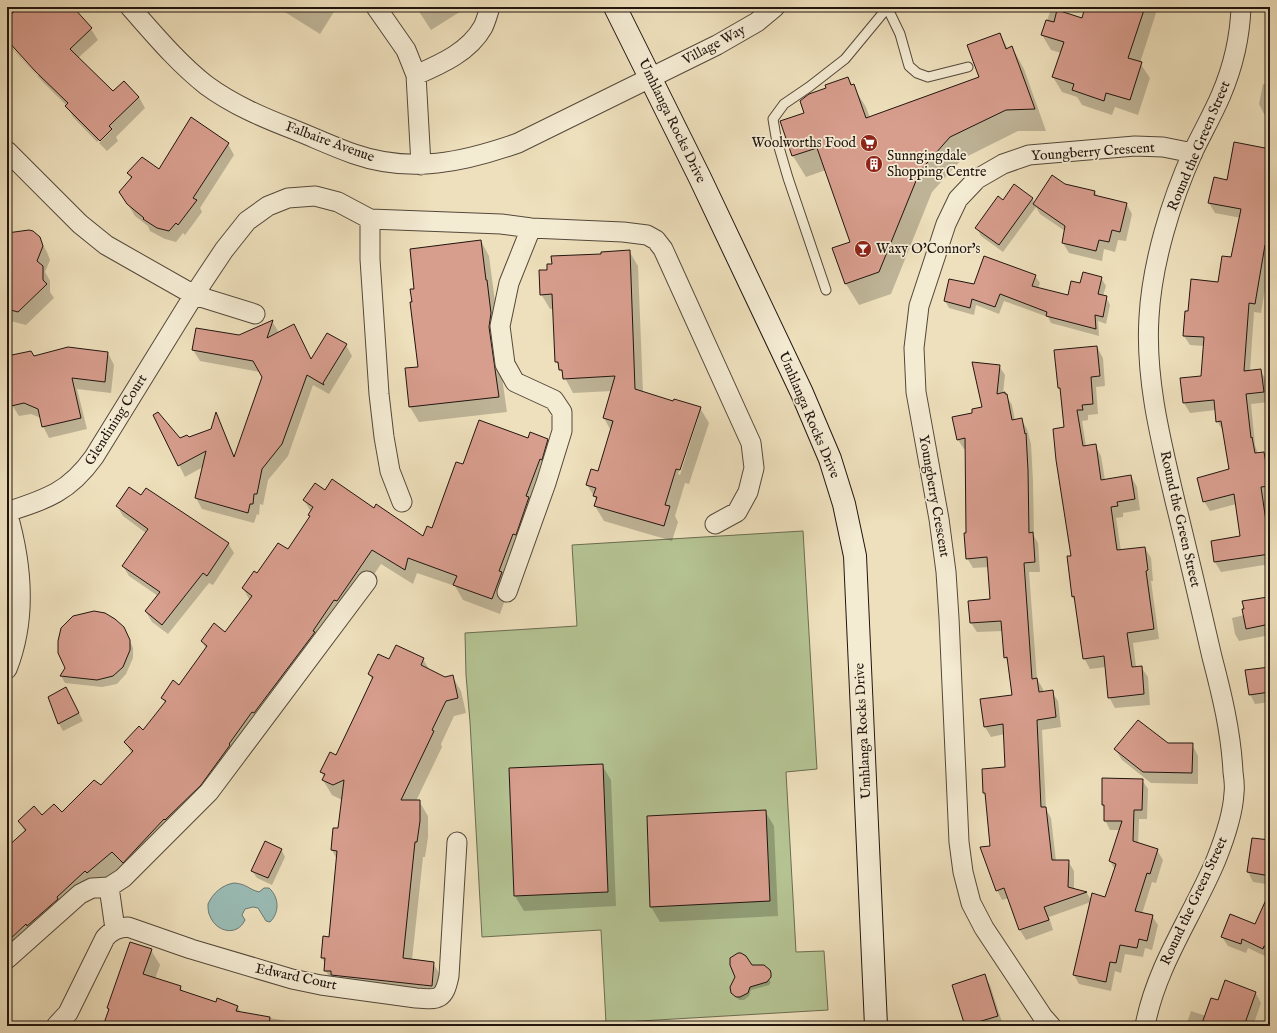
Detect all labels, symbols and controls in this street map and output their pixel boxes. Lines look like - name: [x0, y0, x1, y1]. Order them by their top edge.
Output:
- street label: Village Way: [678, 21, 749, 70]
- street label: Umhlanga Rocks Drive: [634, 56, 710, 187]
- street label: Round the Green Street: [1163, 78, 1235, 214]
- street label: Falbaire Avenue: [283, 118, 377, 167]
- supermarket icon: Woolworths Food: [859, 133, 879, 153]
- place label: Woolworths Food: [751, 134, 857, 152]
- street label: Youngberry Crescent: [1031, 139, 1156, 165]
- place label: Sunngingdale Shopping Centre: [887, 147, 987, 181]
- building icon: Sunngingdale Shopping Centre: [864, 154, 884, 174]
- bar icon: Waxy O'Connor's: [853, 239, 873, 259]
- place label: Waxy O'Connor's: [876, 240, 981, 258]
- street label: Umhlanga Rocks Drive: [774, 349, 844, 482]
- street label: Glendining Court: [81, 371, 151, 469]
- street label: Youngberry Crescent: [914, 434, 954, 559]
- street label: Round the Green Street: [1156, 449, 1204, 589]
- street label: Umhlanga Rocks Drive: [850, 662, 876, 799]
- street label: Round the Green Street: [1156, 834, 1232, 968]
- street label: Edward Court: [254, 960, 338, 994]

